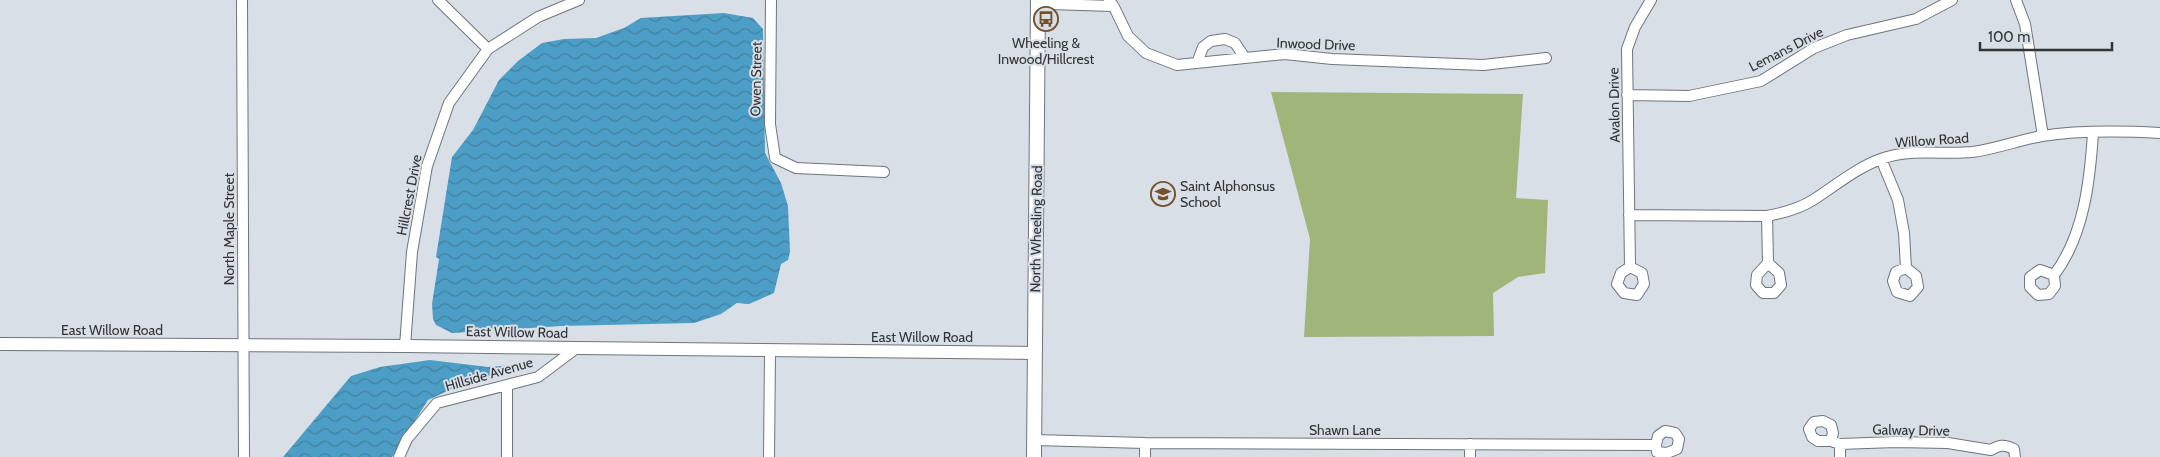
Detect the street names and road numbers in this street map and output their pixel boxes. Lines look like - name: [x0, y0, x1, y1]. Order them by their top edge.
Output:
- street label: Lemans Drive: [1746, 23, 1826, 75]
- street label: Inwood Drive: [1276, 34, 1356, 54]
- street label: Owen Street: [746, 41, 766, 117]
- street label: Avalon Drive: [1604, 67, 1624, 143]
- street label: Willow Road: [1894, 128, 1970, 152]
- street label: Hillcrest Drive: [392, 153, 426, 237]
- street label: North Wheeling Road: [1026, 165, 1046, 293]
- street label: North Maple Street: [220, 172, 238, 285]
- street label: East Willow Road: [61, 321, 163, 339]
- street label: East Willow Road: [466, 322, 568, 342]
- street label: East Willow Road: [871, 328, 973, 346]
- street label: Hillside Avenue: [443, 353, 535, 395]
- street label: Galway Drive: [1872, 420, 1950, 440]
- street label: Shawn Lane: [1309, 421, 1381, 439]

